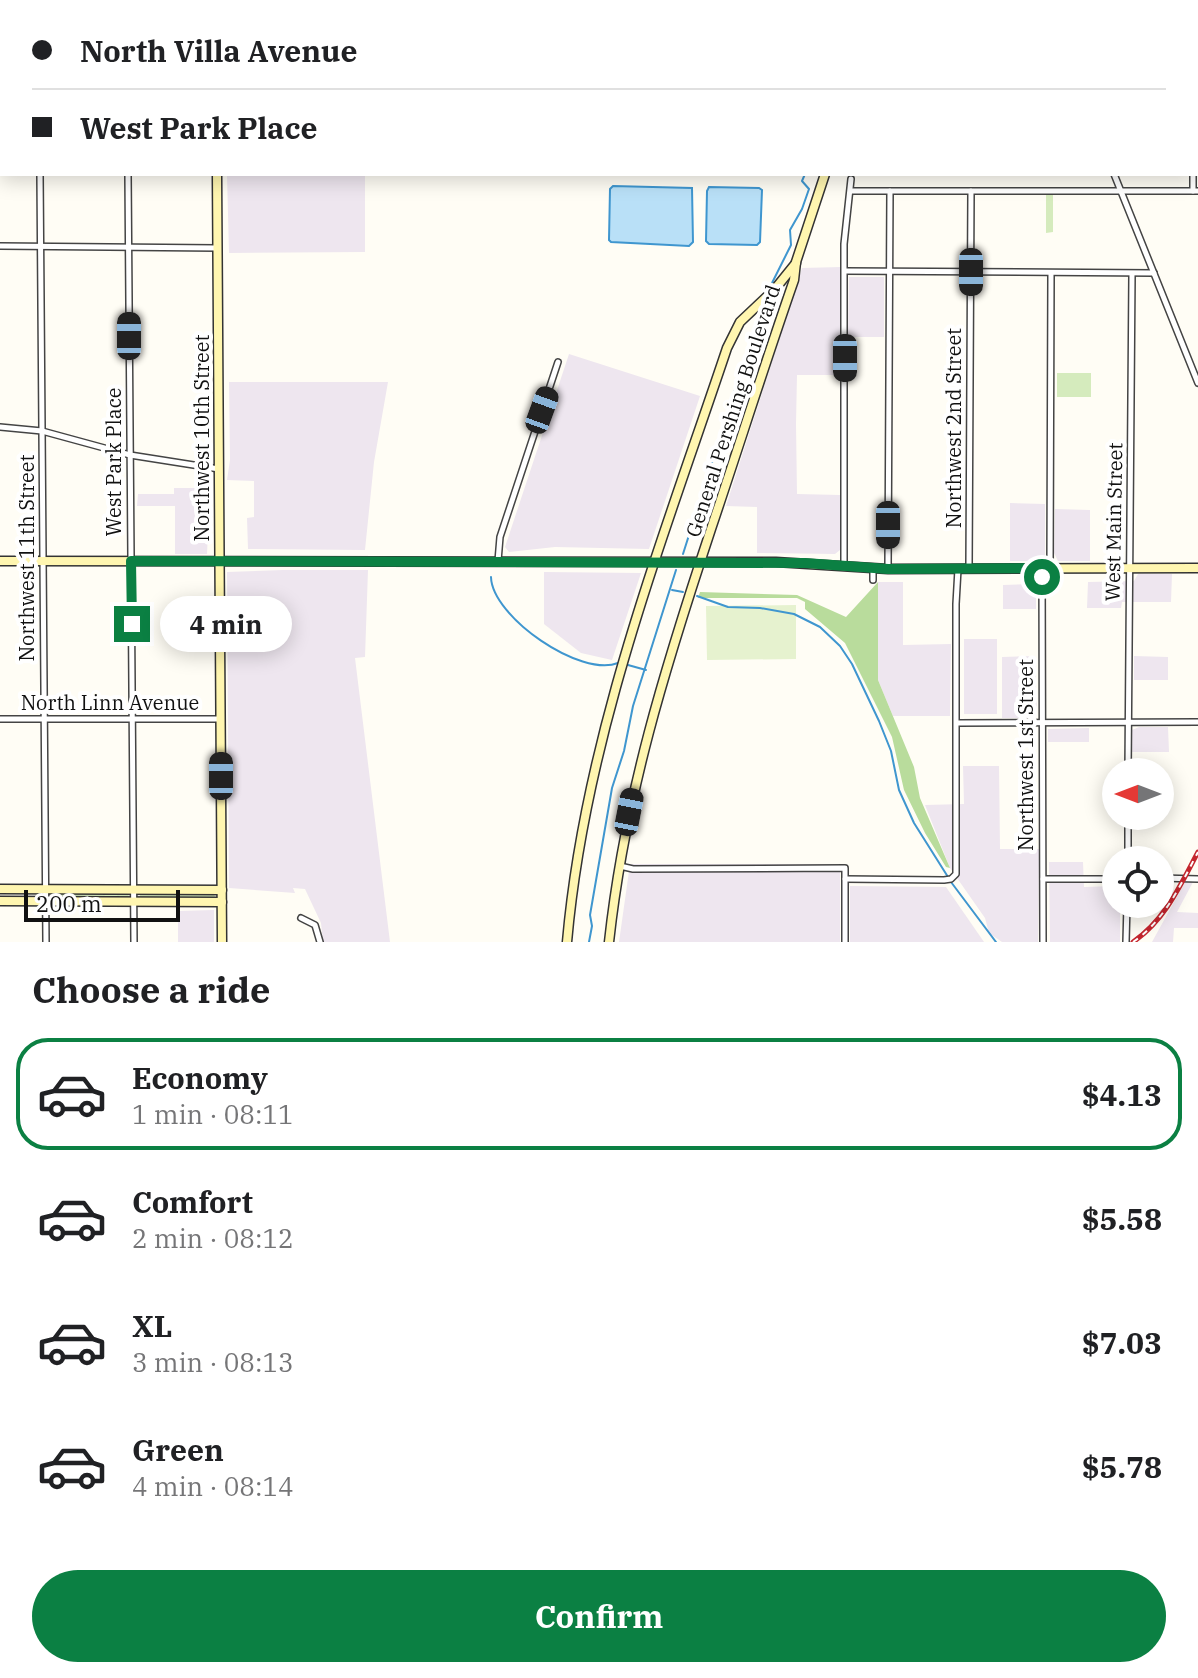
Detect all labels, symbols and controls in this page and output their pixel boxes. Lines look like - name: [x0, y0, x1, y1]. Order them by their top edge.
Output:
- text: North Villa Avenue: [80, 31, 357, 70]
- text: West Park Place: [80, 108, 317, 147]
- car: [959, 248, 983, 296]
- street label: General Pershing Boulevard: [679, 281, 786, 540]
- car: [117, 312, 141, 360]
- street label: Northwest 2nd Street: [940, 328, 967, 528]
- car: [833, 334, 857, 382]
- street label: Northwest 10th Street: [188, 335, 215, 541]
- car: [523, 383, 561, 437]
- street label: West Park Place: [100, 387, 127, 537]
- street label: West Main Street: [1099, 442, 1128, 602]
- street label: Northwest 11th Street: [13, 455, 40, 661]
- car: [876, 501, 900, 549]
- route start: [1024, 559, 1060, 595]
- callout: 4 min: [160, 596, 292, 652]
- route end: [114, 606, 150, 642]
- text: 4 min: [190, 607, 262, 641]
- street label: Northwest 1st Street: [1012, 659, 1039, 851]
- street label: North Linn Avenue: [21, 689, 199, 716]
- car: [209, 752, 233, 800]
- north arrow: [1102, 758, 1174, 830]
- map controls: [1102, 758, 1174, 918]
- car: [613, 786, 645, 838]
- button: locate: [1102, 846, 1174, 918]
- scale bar: [24, 886, 180, 922]
- text: 200 m: [36, 889, 102, 918]
- text: Choose a ride: [32, 966, 271, 1013]
- icon: car: [36, 1058, 108, 1130]
- text: Economy: [132, 1058, 268, 1097]
- text: $4.13: [1082, 1075, 1162, 1114]
- text: 1 min · 08:11: [132, 1097, 294, 1131]
- icon: car: [36, 1182, 108, 1254]
- text: Comfort: [132, 1182, 253, 1221]
- text: $5.58: [1082, 1199, 1162, 1238]
- text: 2 min · 08:12: [132, 1221, 294, 1255]
- icon: car: [36, 1306, 108, 1378]
- text: XL: [132, 1306, 172, 1345]
- text: $7.03: [1082, 1323, 1162, 1362]
- text: 3 min · 08:13: [132, 1345, 294, 1379]
- icon: car: [36, 1430, 108, 1502]
- text: Green: [132, 1430, 224, 1469]
- text: $5.78: [1082, 1447, 1162, 1486]
- text: 4 min · 08:14: [132, 1469, 294, 1503]
- button: Confirm: [32, 1570, 1166, 1662]

